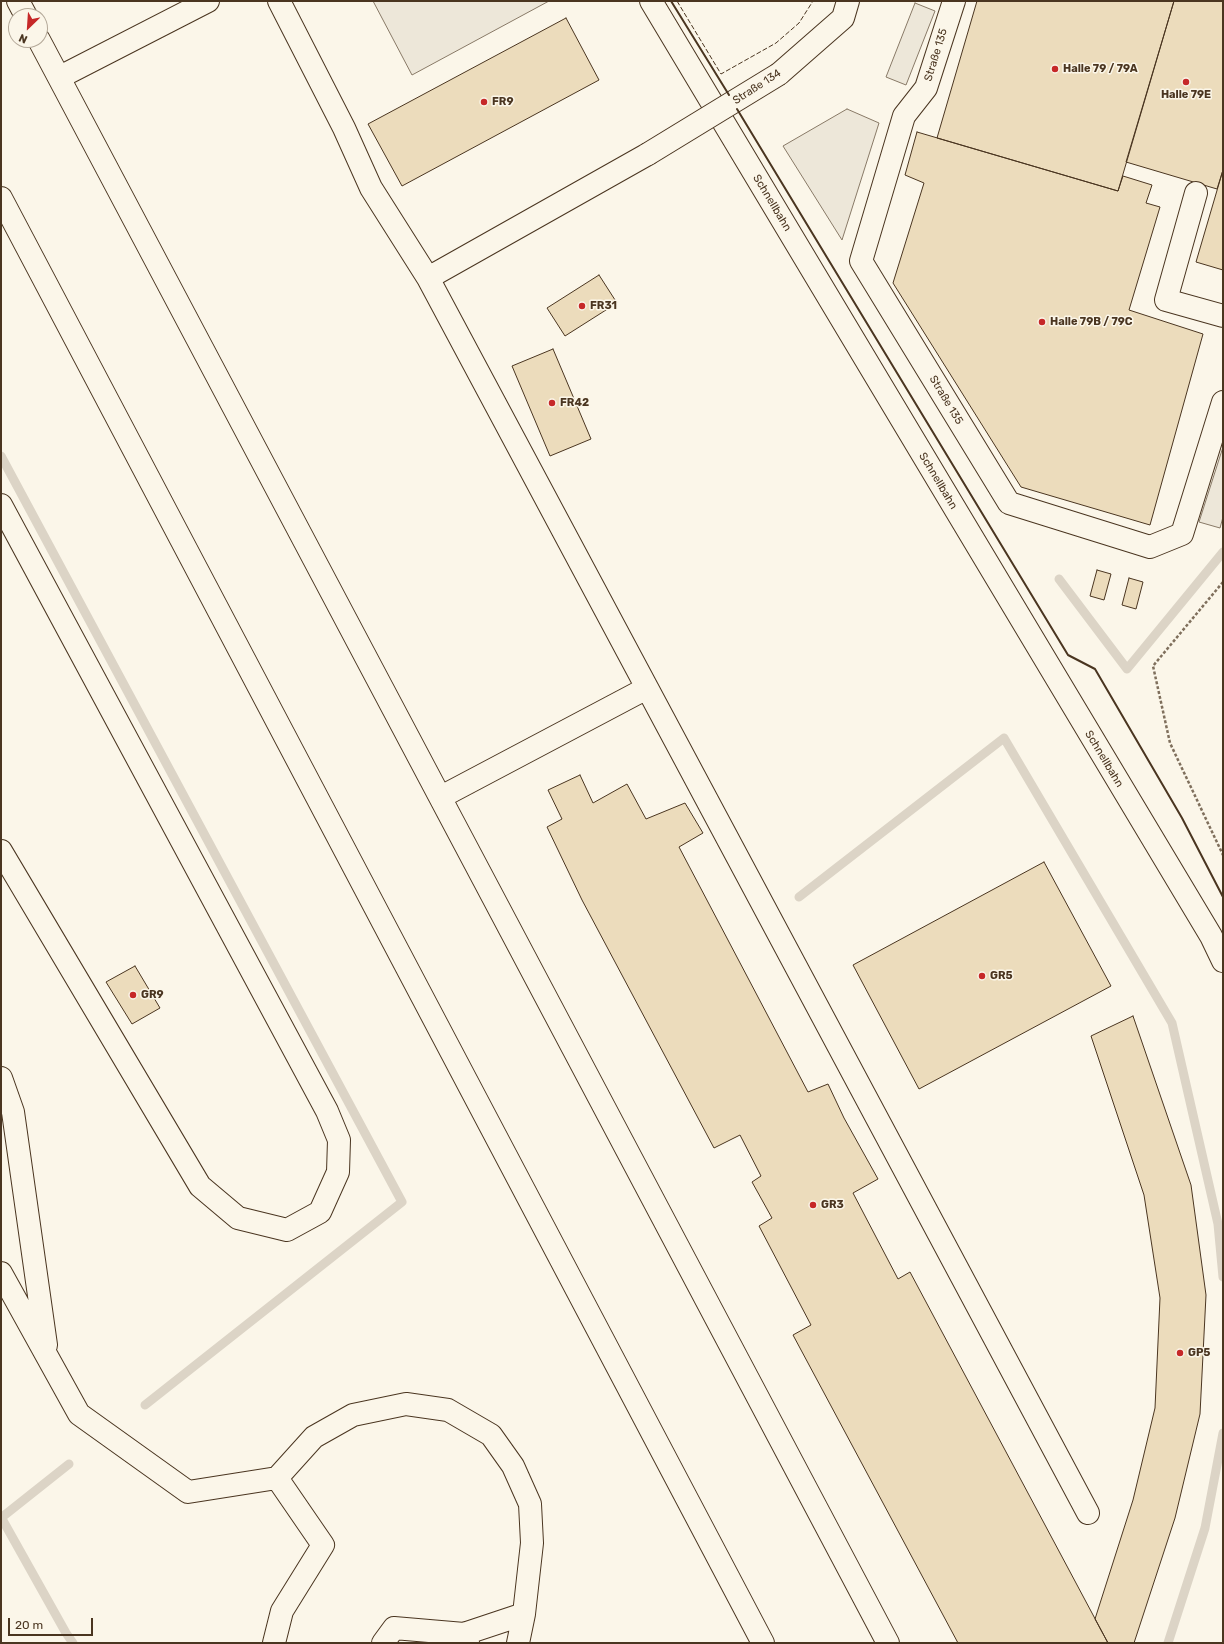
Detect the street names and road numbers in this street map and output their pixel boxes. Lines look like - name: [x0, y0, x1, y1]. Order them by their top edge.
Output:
- street label: Straße 135: [922, 27, 950, 83]
- street label: Straße 134: [730, 67, 784, 107]
- street label: Schnellbahn: [750, 172, 794, 234]
- street label: Straße 135: [926, 373, 966, 427]
- street label: Schnellbahn: [916, 450, 960, 512]
- street label: Schnellbahn: [1082, 728, 1126, 790]

